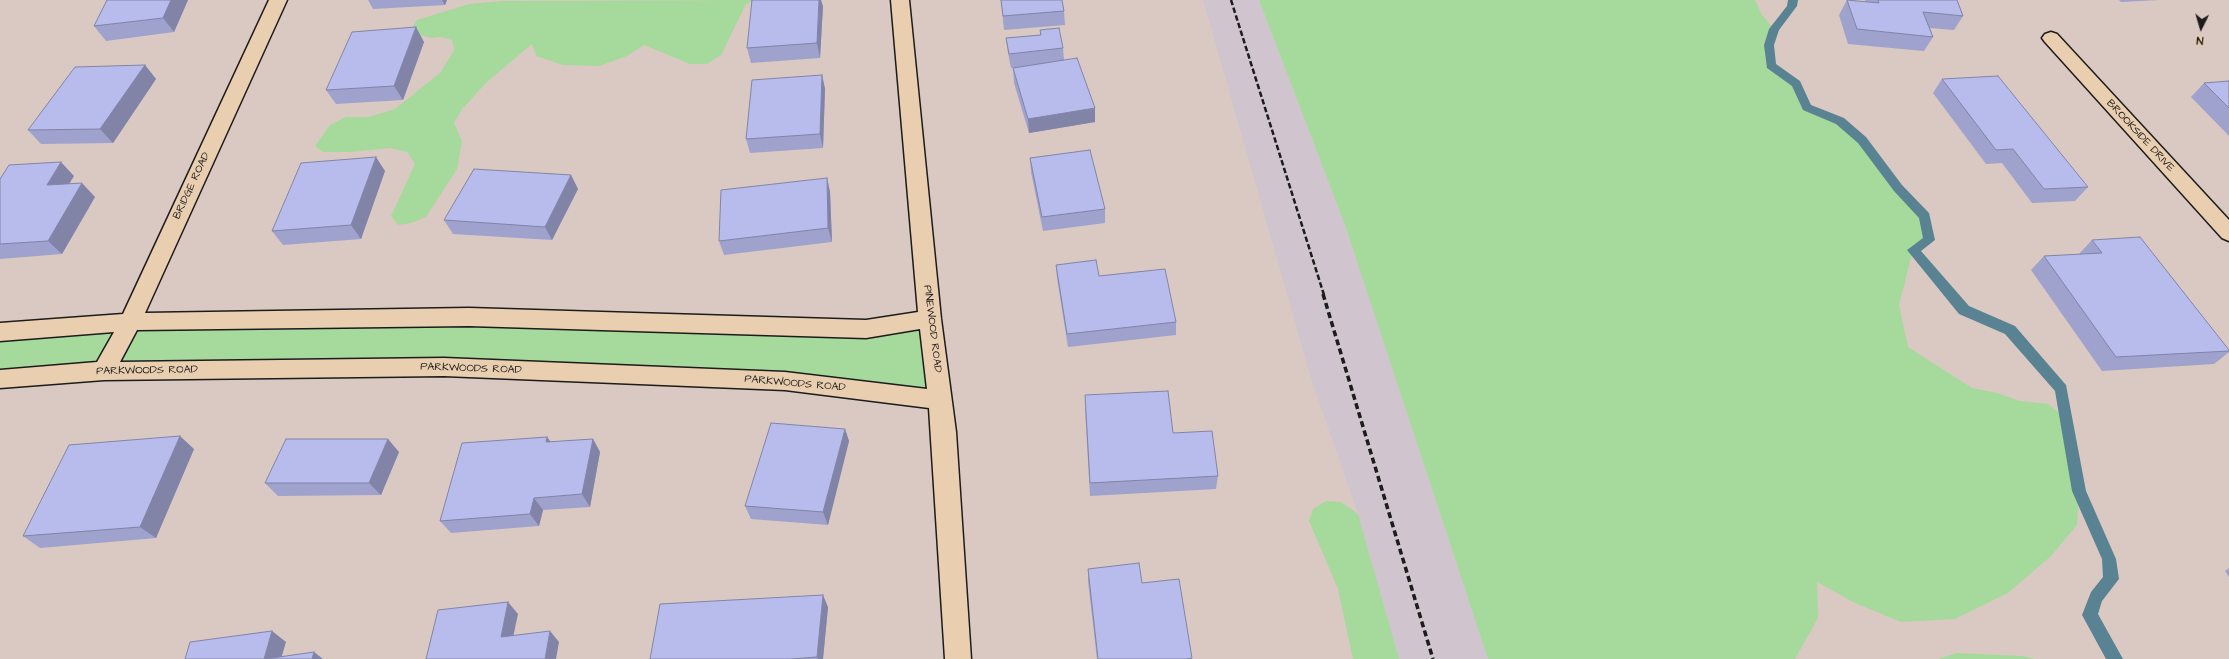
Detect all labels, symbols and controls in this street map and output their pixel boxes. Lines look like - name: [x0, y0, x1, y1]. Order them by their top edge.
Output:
- north arrow: [2181, 8, 2221, 48]
- text: N: [2196, 33, 2204, 48]
- street label: BROOKSIDE DRIVE: [2103, 97, 2177, 175]
- street label: BRIDGE ROAD: [171, 150, 213, 222]
- street label: PINEWOOD ROAD: [920, 284, 944, 374]
- street label: PARKWOODS ROAD: [420, 361, 522, 377]
- street label: PARKWOODS ROAD: [96, 364, 198, 378]
- street label: PARKWOODS ROAD: [744, 373, 846, 395]

